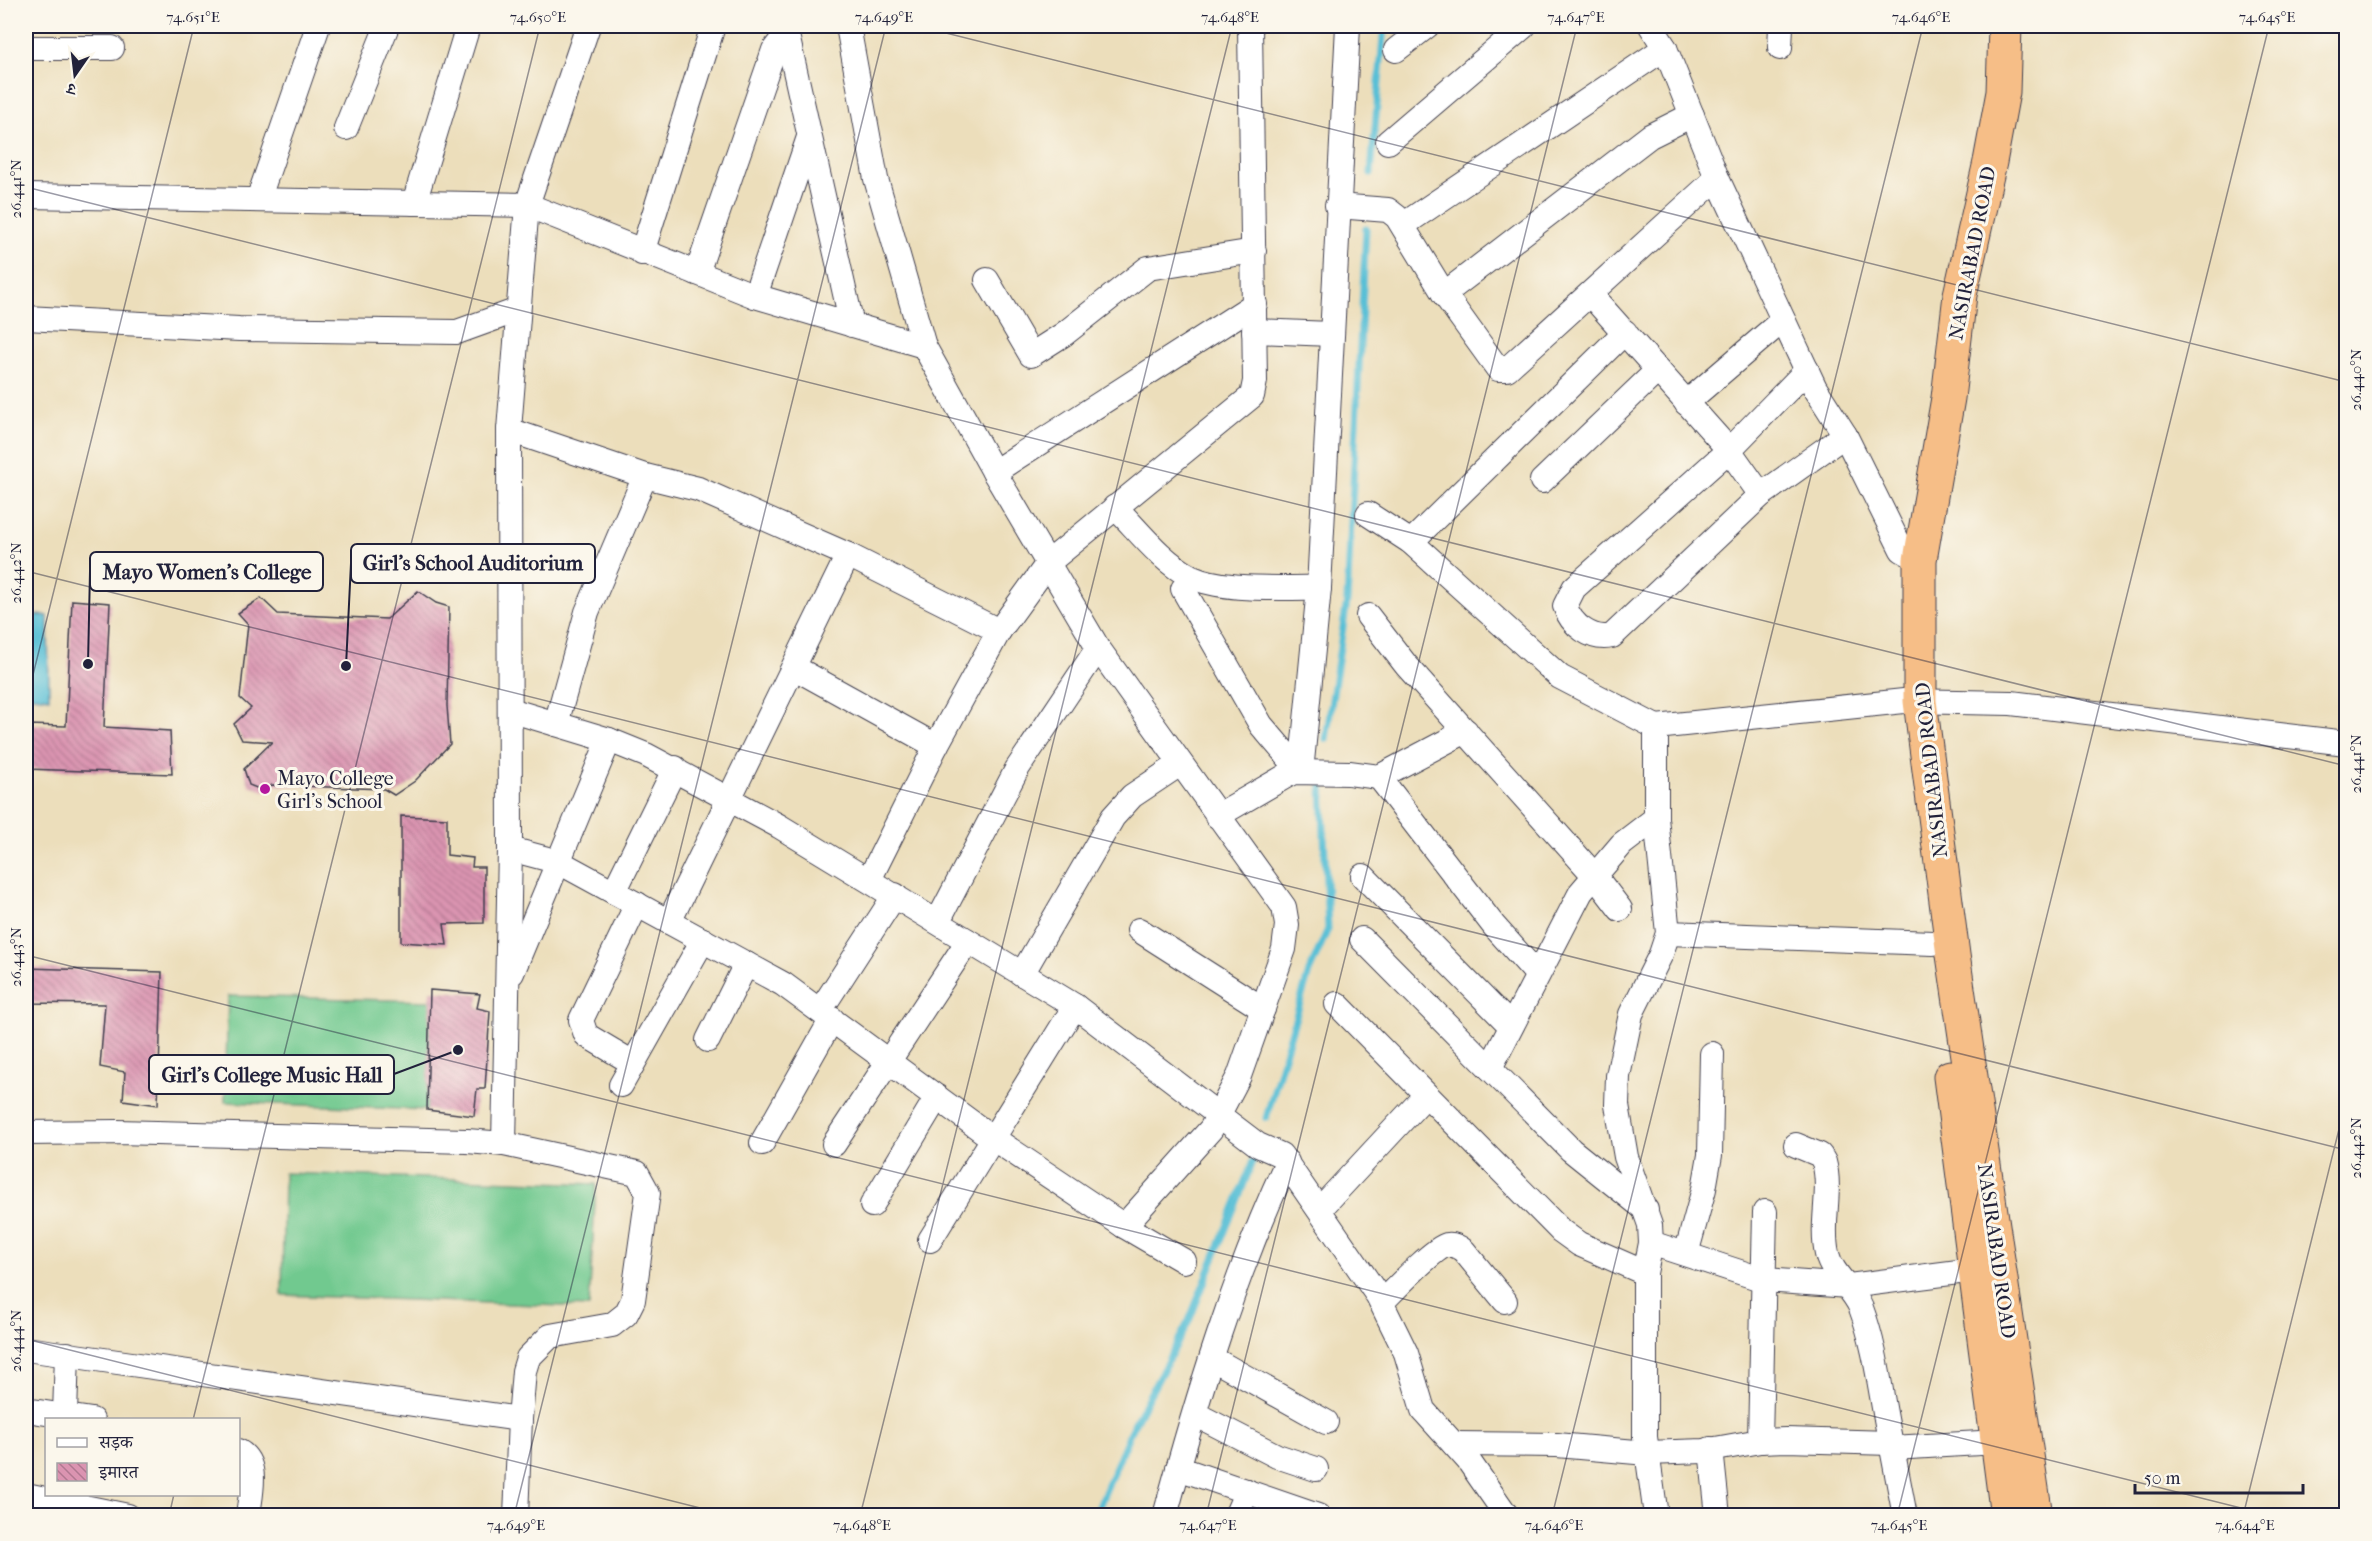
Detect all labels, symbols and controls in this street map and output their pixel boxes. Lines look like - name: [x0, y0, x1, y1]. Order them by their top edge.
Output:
- text: 74.651°E: [166, 8, 220, 26]
- text: 74.650°E: [510, 8, 566, 26]
- text: 74.649°E: [855, 8, 913, 26]
- text: 74.648°E: [1201, 8, 1259, 26]
- text: 74.647°E: [1547, 8, 1605, 26]
- text: 74.646°E: [1892, 8, 1950, 26]
- text: 74.645°E: [2239, 8, 2295, 26]
- north arrow: [45, 45, 105, 105]
- text: उ: [63, 78, 79, 100]
- text: 26.441°N: [7, 159, 25, 219]
- street label: NASIRABAD ROAD: [1944, 164, 2001, 342]
- text: 26.440°N: [2347, 348, 2365, 411]
- text: 26.442°N: [7, 542, 25, 604]
- callout: Girl's School Auditorium: [351, 544, 595, 583]
- text: Girl's School Auditorium: [363, 551, 584, 575]
- callout: Mayo Women's College: [90, 552, 323, 591]
- text: Mayo Women's College: [102, 560, 312, 584]
- street label: NASIRABAD ROAD: [1911, 681, 1952, 859]
- text: 26.441°N: [2347, 734, 2365, 794]
- place label: Mayo College Girl's School: [277, 767, 394, 813]
- marker: Mayo College Girl's School: [258, 782, 272, 796]
- text: 26.443°N: [7, 926, 25, 987]
- callout: Girl's College Music Hall: [149, 1055, 394, 1094]
- text: Girl's College Music Hall: [161, 1063, 383, 1087]
- text: 26.442°N: [2347, 1117, 2365, 1179]
- street label: NASIRABAD ROAD: [1973, 1162, 2020, 1340]
- text: 26.444°N: [7, 1309, 25, 1372]
- legend: [45, 1418, 240, 1496]
- text: सड़क: [98, 1432, 134, 1453]
- scale bar: [2135, 1457, 2303, 1495]
- text: इमारत: [98, 1462, 139, 1483]
- text: 50 m: [2144, 1468, 2181, 1489]
- text: 74.649°E: [487, 1516, 545, 1534]
- text: 74.648°E: [833, 1516, 891, 1534]
- text: 74.647°E: [1179, 1516, 1237, 1534]
- text: 74.646°E: [1525, 1516, 1583, 1534]
- text: 74.645°E: [1871, 1516, 1927, 1534]
- text: 74.644°E: [2215, 1516, 2275, 1534]

